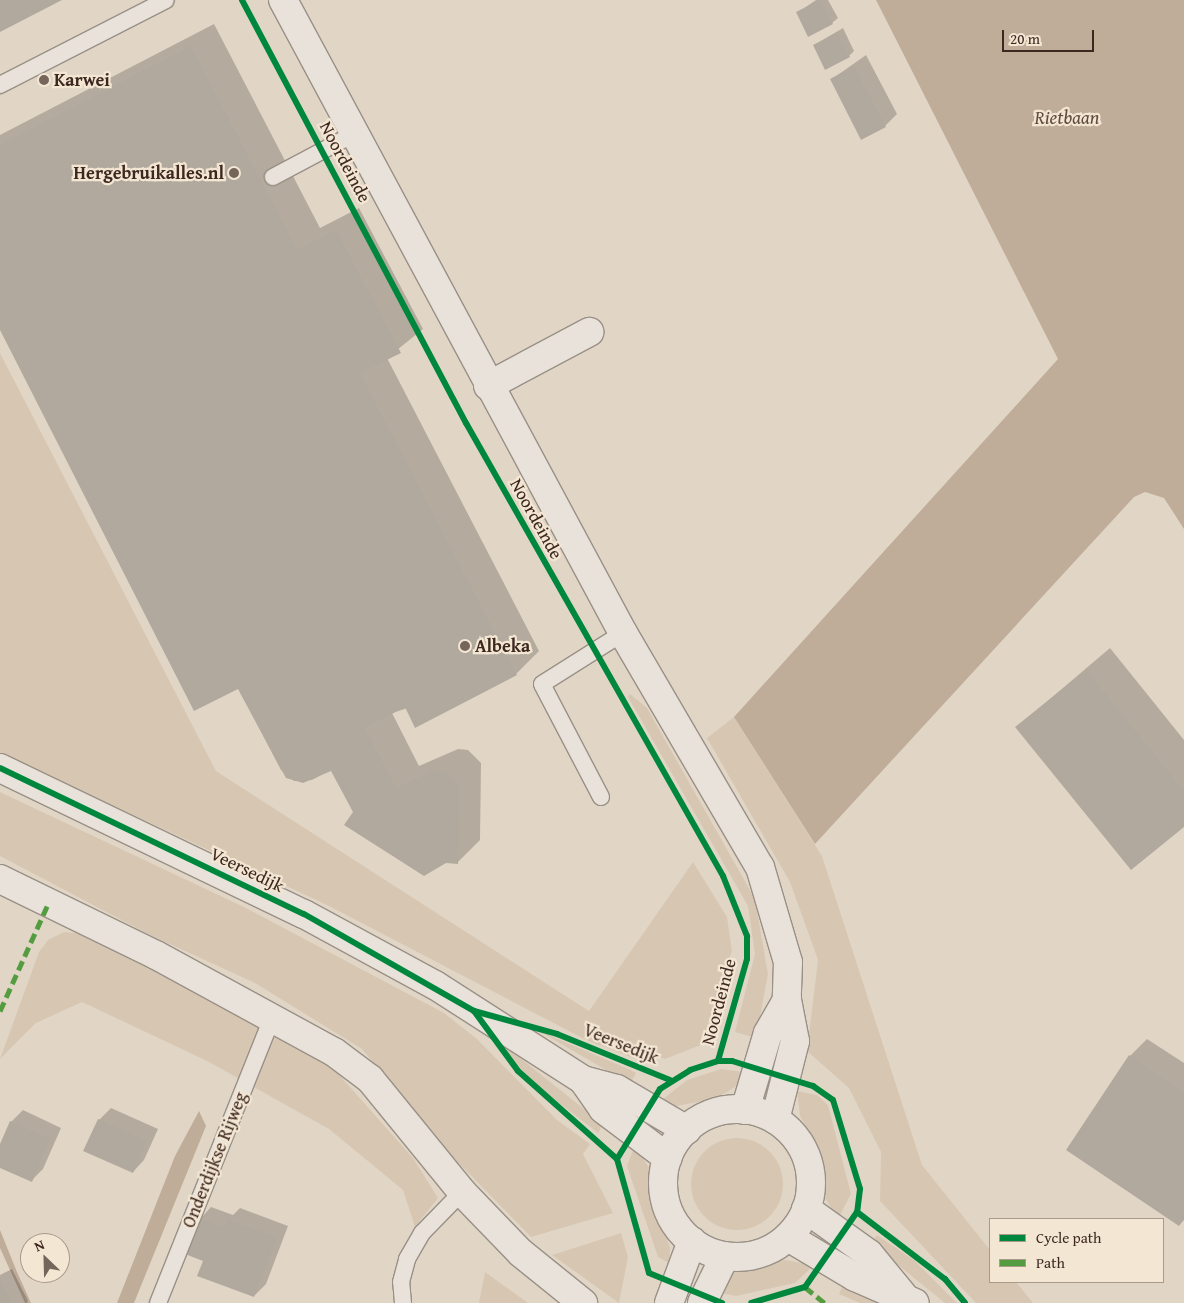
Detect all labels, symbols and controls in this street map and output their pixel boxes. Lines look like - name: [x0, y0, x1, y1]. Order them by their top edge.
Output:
- scale bar: [1004, 20, 1096, 52]
- text: 20 m: [1010, 28, 1040, 49]
- place label: Karwei: [54, 69, 110, 91]
- marker: Karwei: [38, 74, 50, 86]
- water label: Rietbaan: [1035, 107, 1099, 129]
- street label: Noordeinde: [315, 118, 375, 206]
- place label: Hergebruikalles.nl: [74, 162, 224, 184]
- marker: Hergebruikalles.nl: [228, 167, 240, 179]
- street label: Noordeinde: [505, 475, 567, 563]
- place label: Albeka: [475, 635, 530, 657]
- marker: Albeka: [459, 640, 471, 652]
- street label: Veersedijk: [207, 843, 287, 897]
- street label: Noordeinde: [697, 956, 741, 1048]
- street label: Veersedijk: [580, 1019, 662, 1069]
- street label: Onderdijkse Rijweg: [178, 1089, 252, 1231]
- legend: [989, 1218, 1164, 1283]
- text: Cycle path: [1036, 1227, 1102, 1248]
- north arrow: [20, 1233, 70, 1283]
- text: N: [31, 1234, 48, 1256]
- text: Path: [1036, 1252, 1065, 1273]

